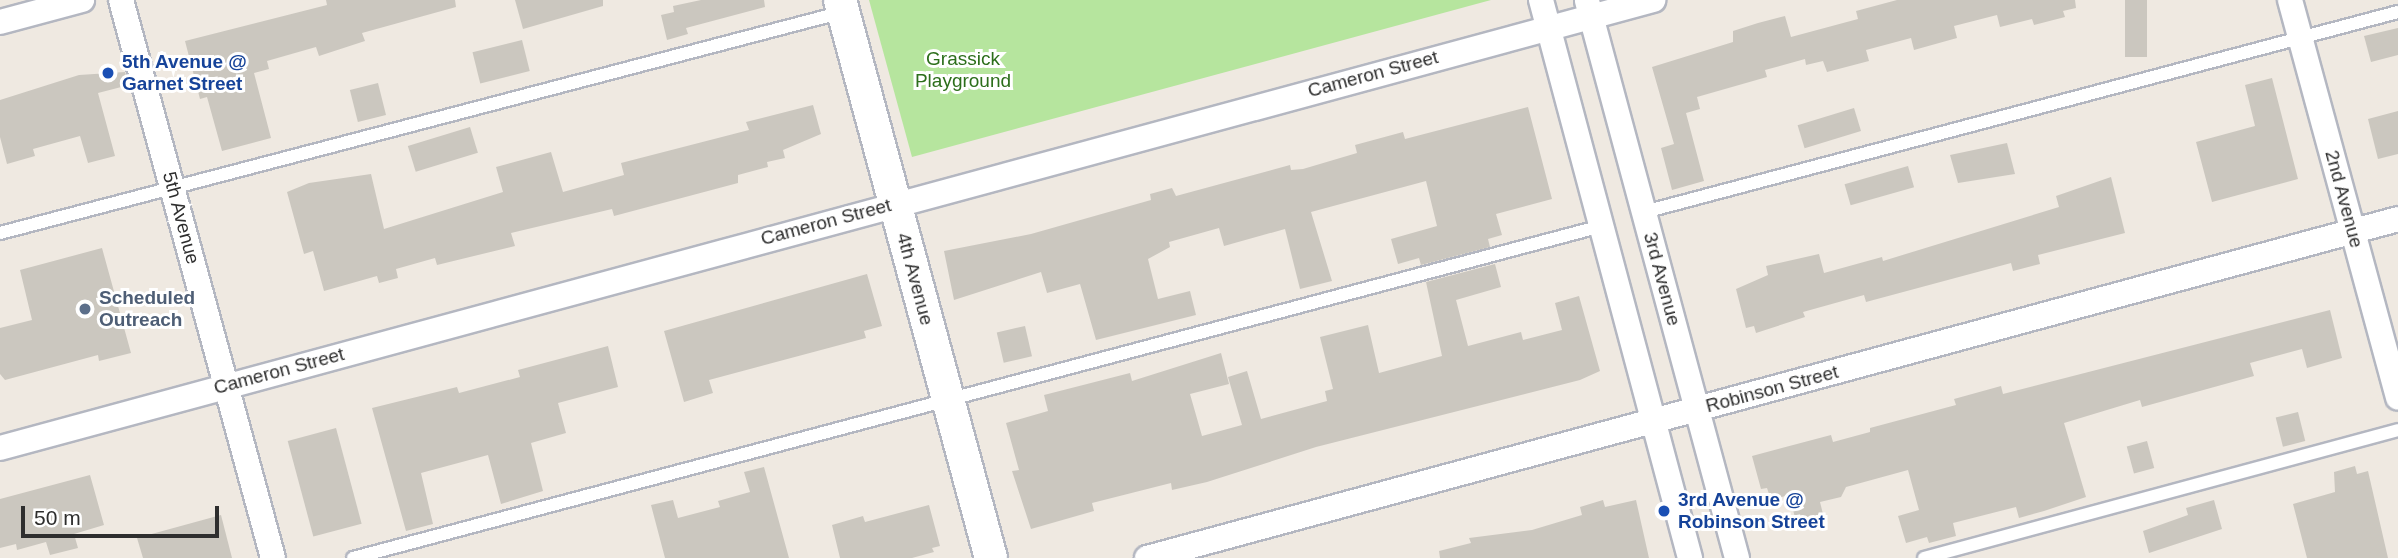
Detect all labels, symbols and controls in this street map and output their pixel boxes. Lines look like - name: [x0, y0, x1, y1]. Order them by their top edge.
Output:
- street label: Cameron Street: [1305, 46, 1441, 102]
- park label: Grassick Playground: [915, 48, 1011, 92]
- place label: 5th Avenue @ Garnet Street: [122, 51, 248, 95]
- marker: 5th Avenue @ Garnet Street: [100, 65, 116, 81]
- street label: 2nd Avenue: [2320, 147, 2368, 251]
- street label: 5th Avenue: [158, 169, 204, 267]
- street label: Cameron Street: [758, 194, 894, 250]
- street label: 3rd Avenue: [1638, 229, 1686, 329]
- street label: 4th Avenue: [892, 230, 938, 328]
- place label: Scheduled Outreach: [99, 287, 195, 331]
- marker: Scheduled Outreach: [77, 301, 93, 317]
- street label: Cameron Street: [211, 343, 347, 399]
- street label: Robinson Street: [1703, 360, 1841, 418]
- place label: 3rd Avenue @ Robinson Street: [1678, 489, 1825, 533]
- scale bar: [24, 491, 222, 536]
- marker: 3rd Avenue @ Robinson Street: [1656, 503, 1672, 519]
- text: 50 m: [34, 506, 81, 529]

